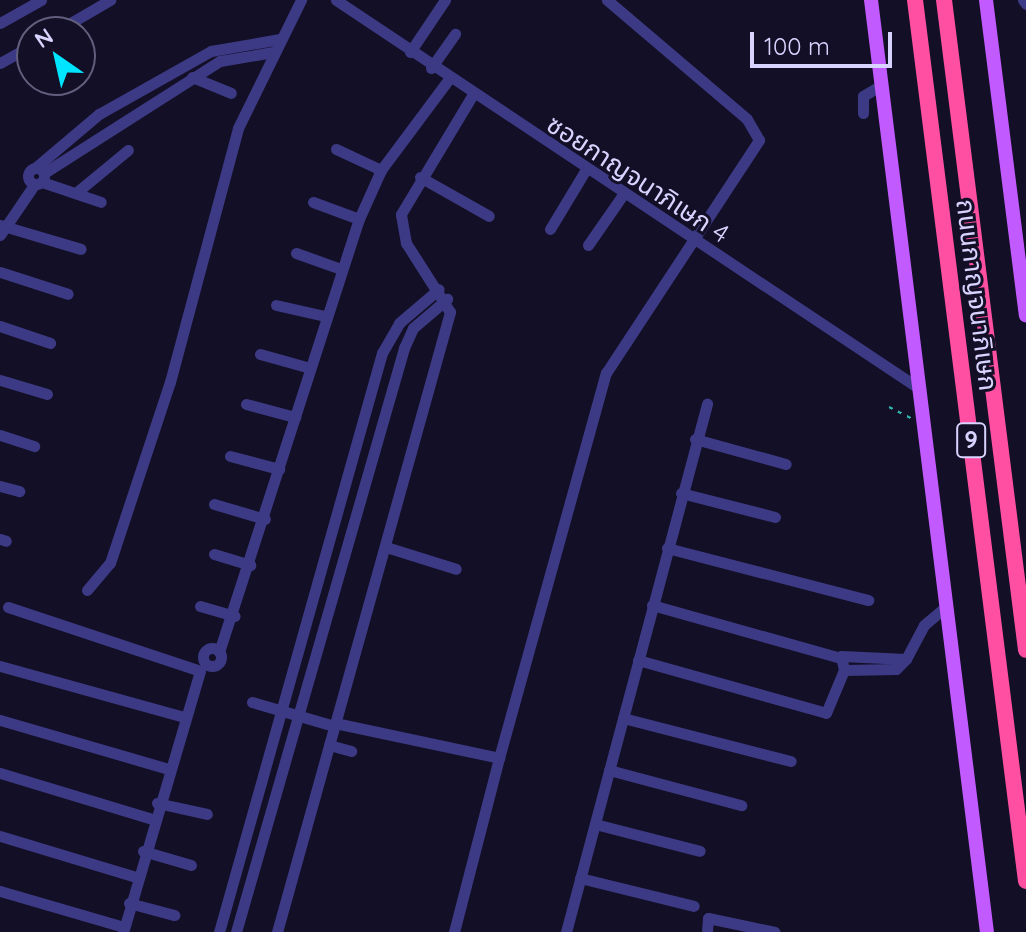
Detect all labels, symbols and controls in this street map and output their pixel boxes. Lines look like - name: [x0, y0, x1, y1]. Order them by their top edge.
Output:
- north arrow: [16, 16, 96, 96]
- scale bar: [754, 16, 896, 66]
- text: N: [29, 22, 58, 54]
- text: 100 m: [764, 31, 830, 61]
- street label: ซอยกาญจนาภิเษก 4: [541, 108, 735, 250]
- street label: ถนนกาญจนาภิเษก: [950, 197, 1004, 393]
- road number: 9: [955, 420, 987, 460]

